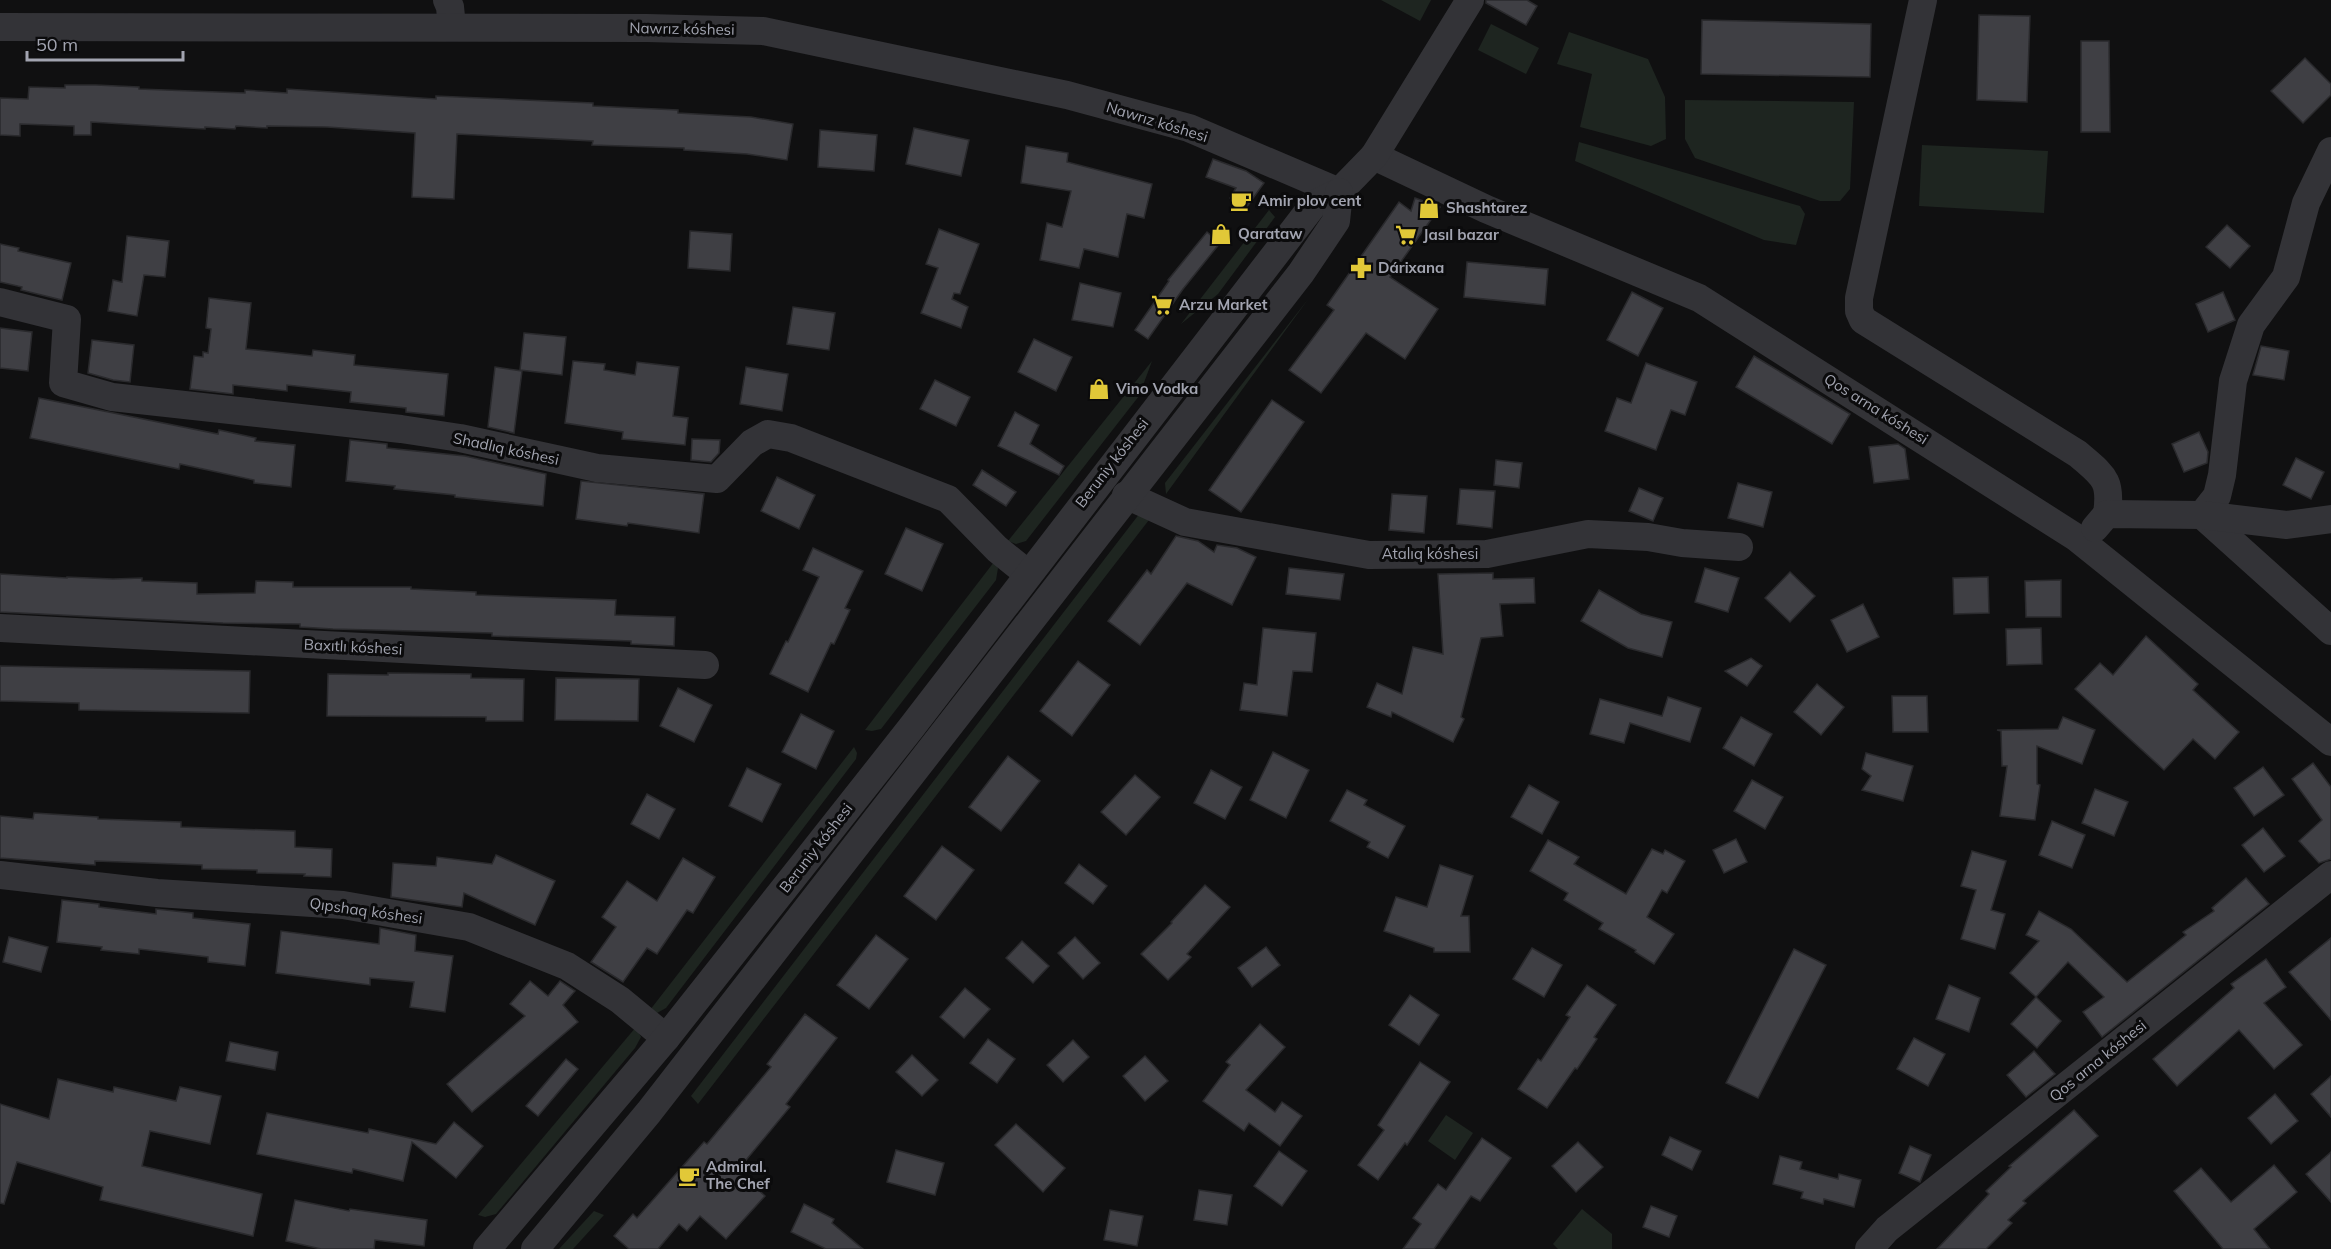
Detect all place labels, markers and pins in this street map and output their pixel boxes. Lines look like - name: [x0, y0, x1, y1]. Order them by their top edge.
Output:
- cafe icon: Amir plov cent: [1229, 189, 1253, 213]
- place label: Amir plov cent: [1258, 191, 1362, 210]
- shop icon: Shashtarez: [1417, 196, 1441, 220]
- place label: Shashtarez: [1446, 198, 1527, 217]
- shop icon: Qarataw: [1209, 222, 1233, 246]
- supermarket icon: Jasıl bazar: [1394, 223, 1418, 247]
- place label: Qarataw: [1238, 224, 1303, 243]
- place label: Jasıl bazar: [1423, 225, 1499, 244]
- pharmacy icon: Dárixana: [1349, 256, 1373, 280]
- place label: Dárixana: [1378, 258, 1444, 277]
- supermarket icon: Arzu Market: [1150, 293, 1174, 317]
- place label: Arzu Market: [1179, 295, 1268, 314]
- shop icon: Vino Vodka: [1087, 377, 1111, 401]
- place label: Vino Vodka: [1115, 379, 1198, 398]
- place label: Admiral. The Chef: [706, 1157, 770, 1193]
- cafe icon: Admiral. The Chef: [677, 1164, 701, 1188]

